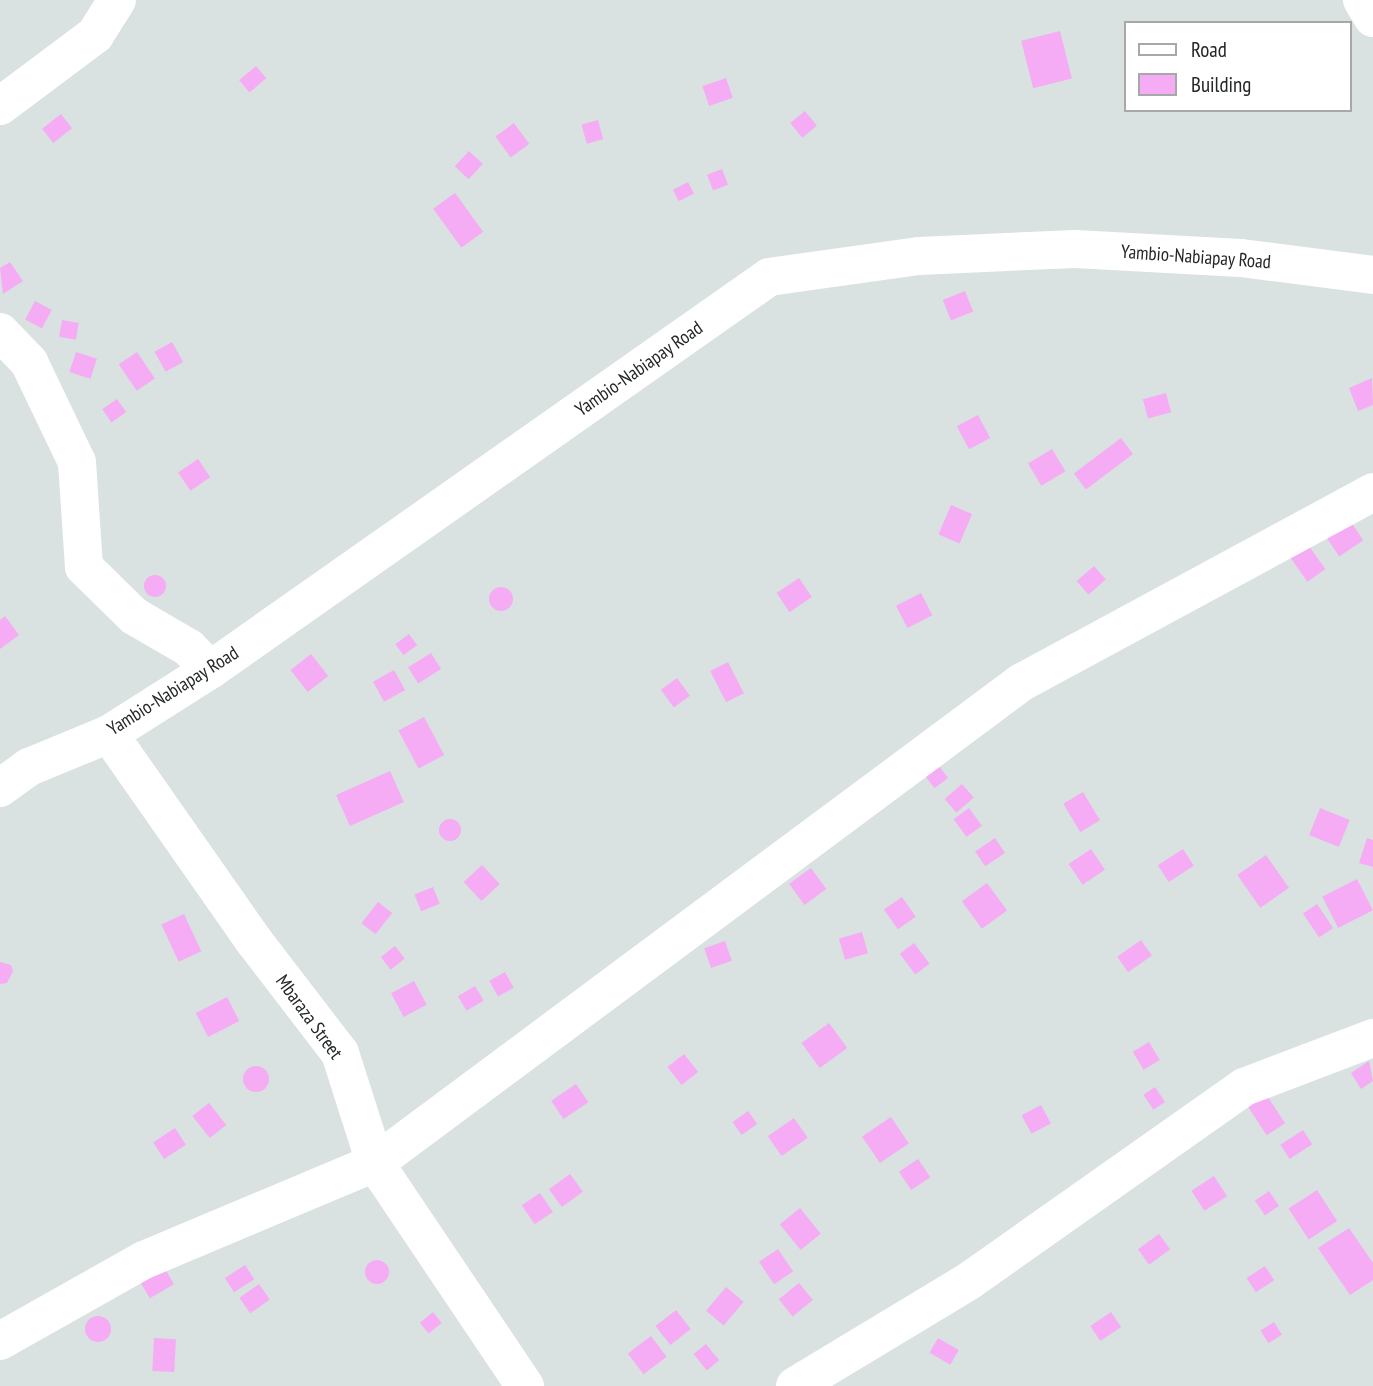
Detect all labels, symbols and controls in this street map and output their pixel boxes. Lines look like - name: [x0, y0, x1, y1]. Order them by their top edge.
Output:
- legend: [1124, 21, 1352, 112]
- text: Road: [1191, 36, 1227, 63]
- text: Building: [1191, 71, 1251, 98]
- street label: Yambio-Nabiapay Road: [1120, 240, 1272, 274]
- street label: Yambio-Nabiapay Road: [571, 316, 707, 422]
- street label: Yambio-Nabiapay Road: [103, 641, 243, 741]
- street label: Mbaraza Street: [271, 970, 347, 1064]

